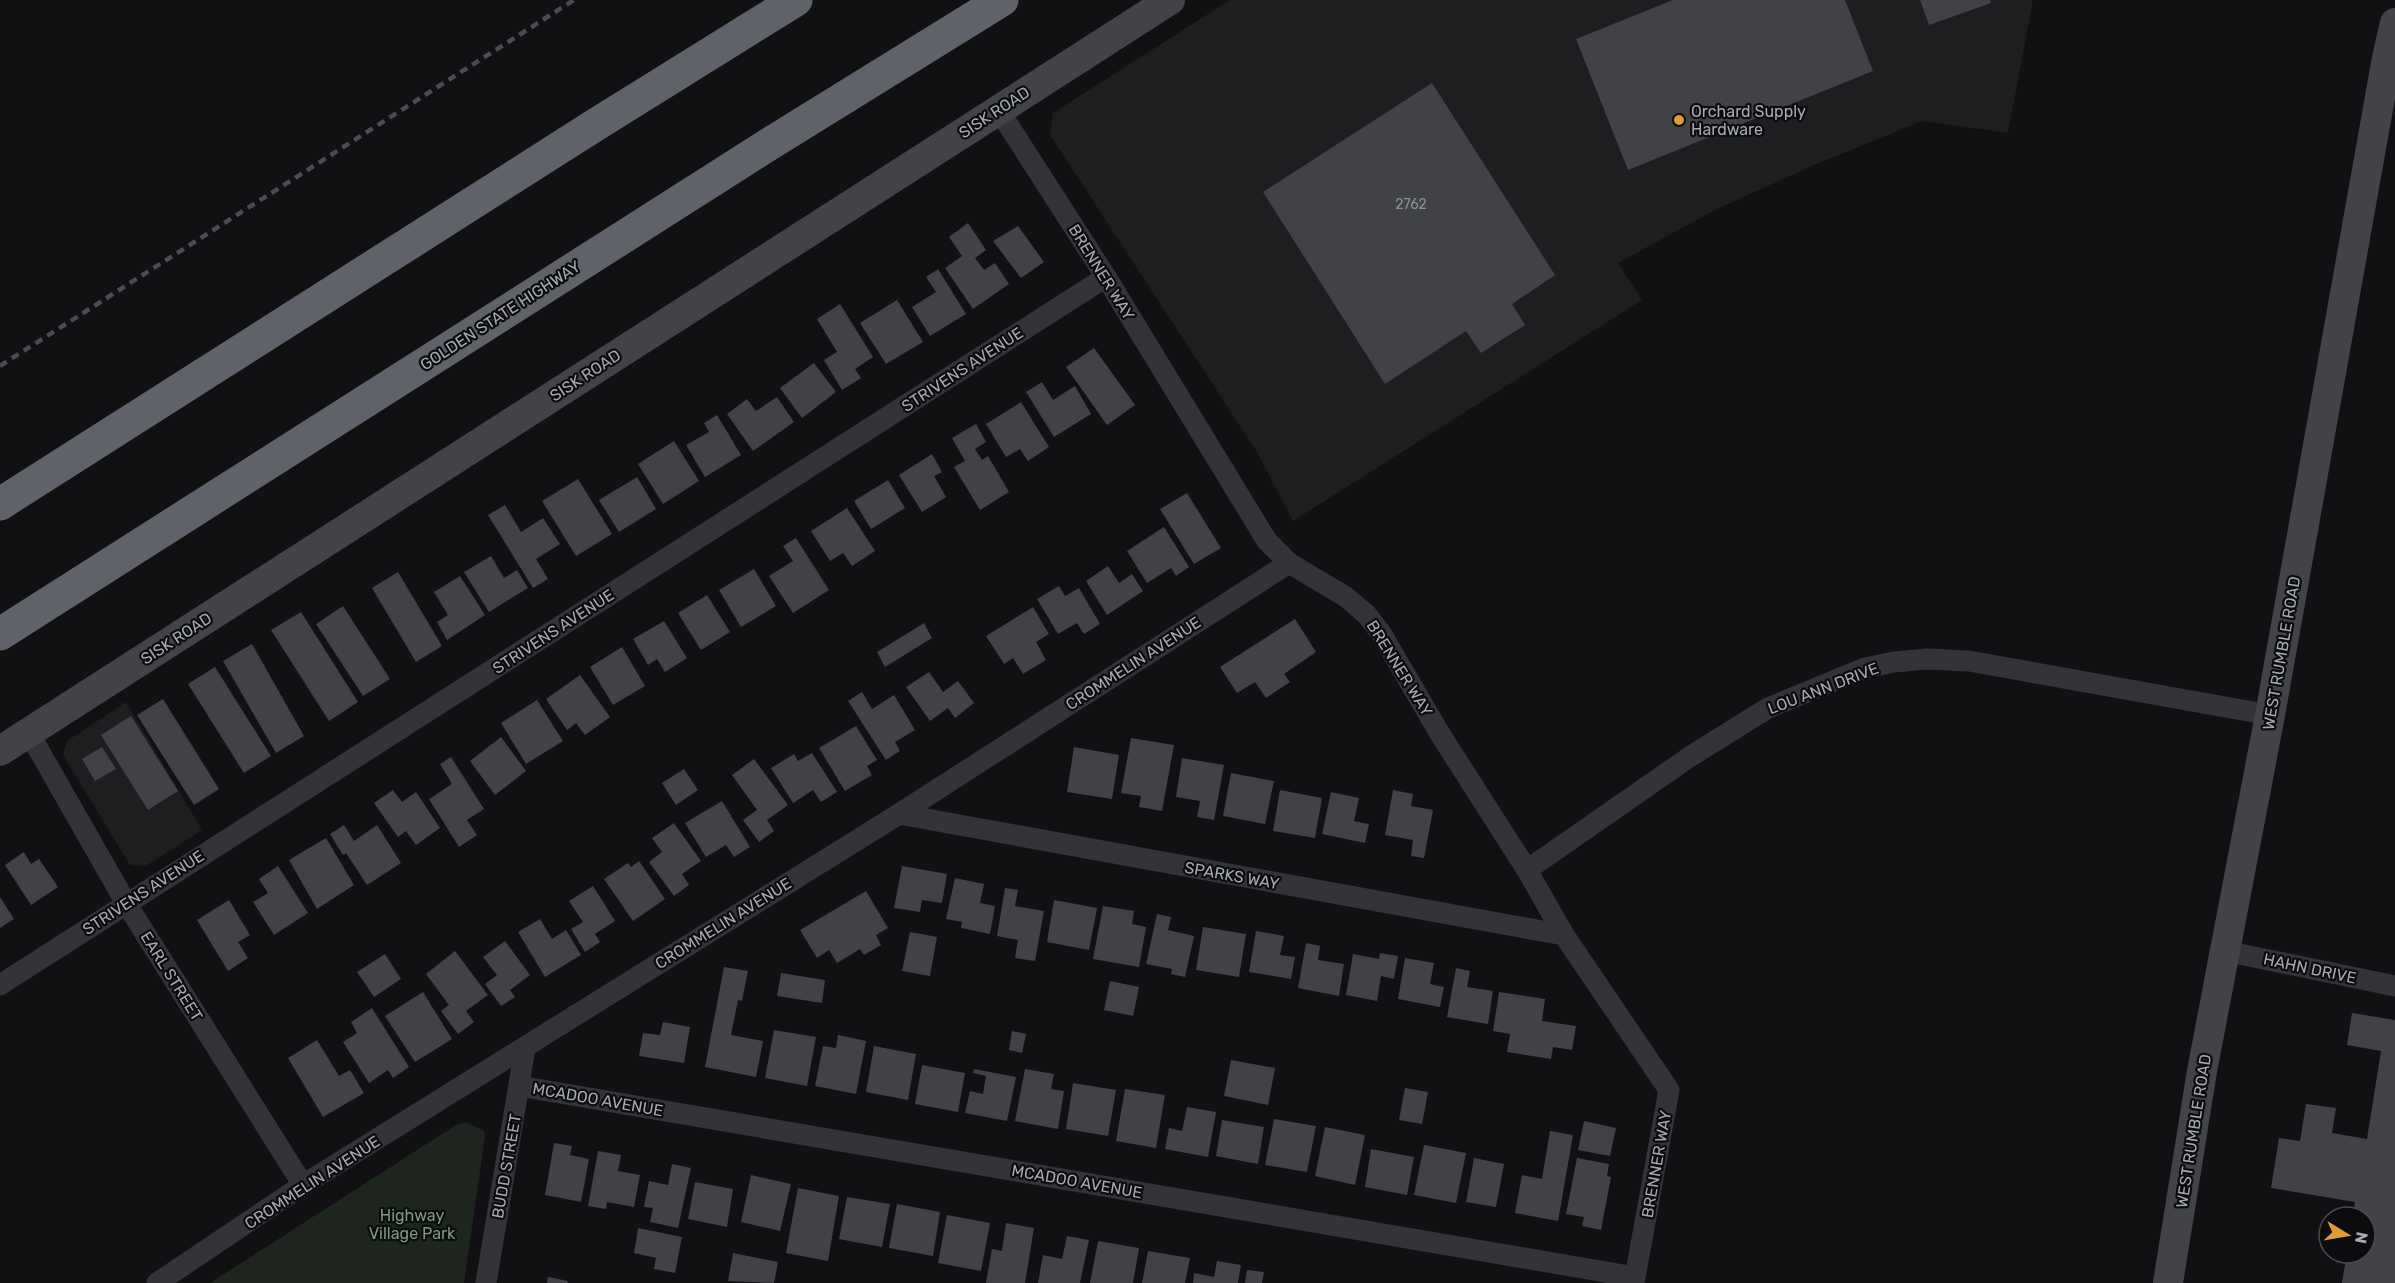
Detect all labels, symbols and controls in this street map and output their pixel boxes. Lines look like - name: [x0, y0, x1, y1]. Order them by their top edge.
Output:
- street label: SISK ROAD: [955, 83, 1033, 142]
- place label: Orchard Supply Hardware: [1691, 102, 1806, 139]
- marker: Orchard Supply Hardware: [1672, 113, 1686, 127]
- house number: 2762: [1395, 196, 1427, 213]
- street label: BRENNER WAY: [1065, 221, 1139, 324]
- street label: GOLDEN STATE HIGHWAY: [417, 256, 584, 374]
- street label: STRIVENS AVENUE: [898, 323, 1027, 416]
- street label: SISK ROAD: [546, 346, 624, 405]
- street label: WEST RUMBLE ROAD: [2259, 575, 2304, 731]
- street label: STRIVENS AVENUE: [489, 585, 618, 678]
- street label: SISK ROAD: [137, 609, 215, 668]
- street label: CROMMELIN AVENUE: [1062, 613, 1204, 714]
- street label: BRENNER WAY: [1363, 617, 1437, 720]
- street label: LOU ANN DRIVE: [1765, 659, 1881, 718]
- street label: STRIVENS AVENUE: [79, 846, 208, 939]
- street label: SPARKS WAY: [1183, 858, 1281, 893]
- street label: CROMMELIN AVENUE: [652, 874, 795, 973]
- street label: EARL STREET: [137, 928, 207, 1024]
- street label: HAHN DRIVE: [2262, 949, 2358, 988]
- street label: WEST RUMBLE ROAD: [2172, 1053, 2215, 1209]
- street label: MCADOO AVENUE: [531, 1079, 665, 1120]
- street label: BRENNER WAY: [1638, 1109, 1675, 1220]
- street label: BUDD STREET: [488, 1112, 525, 1220]
- street label: CROMMELIN AVENUE: [241, 1132, 383, 1233]
- street label: MCADOO AVENUE: [1010, 1161, 1144, 1202]
- north arrow: [2317, 1205, 2377, 1265]
- park label: Highway Village Park: [369, 1206, 456, 1243]
- text: N: [2351, 1230, 2372, 1245]

